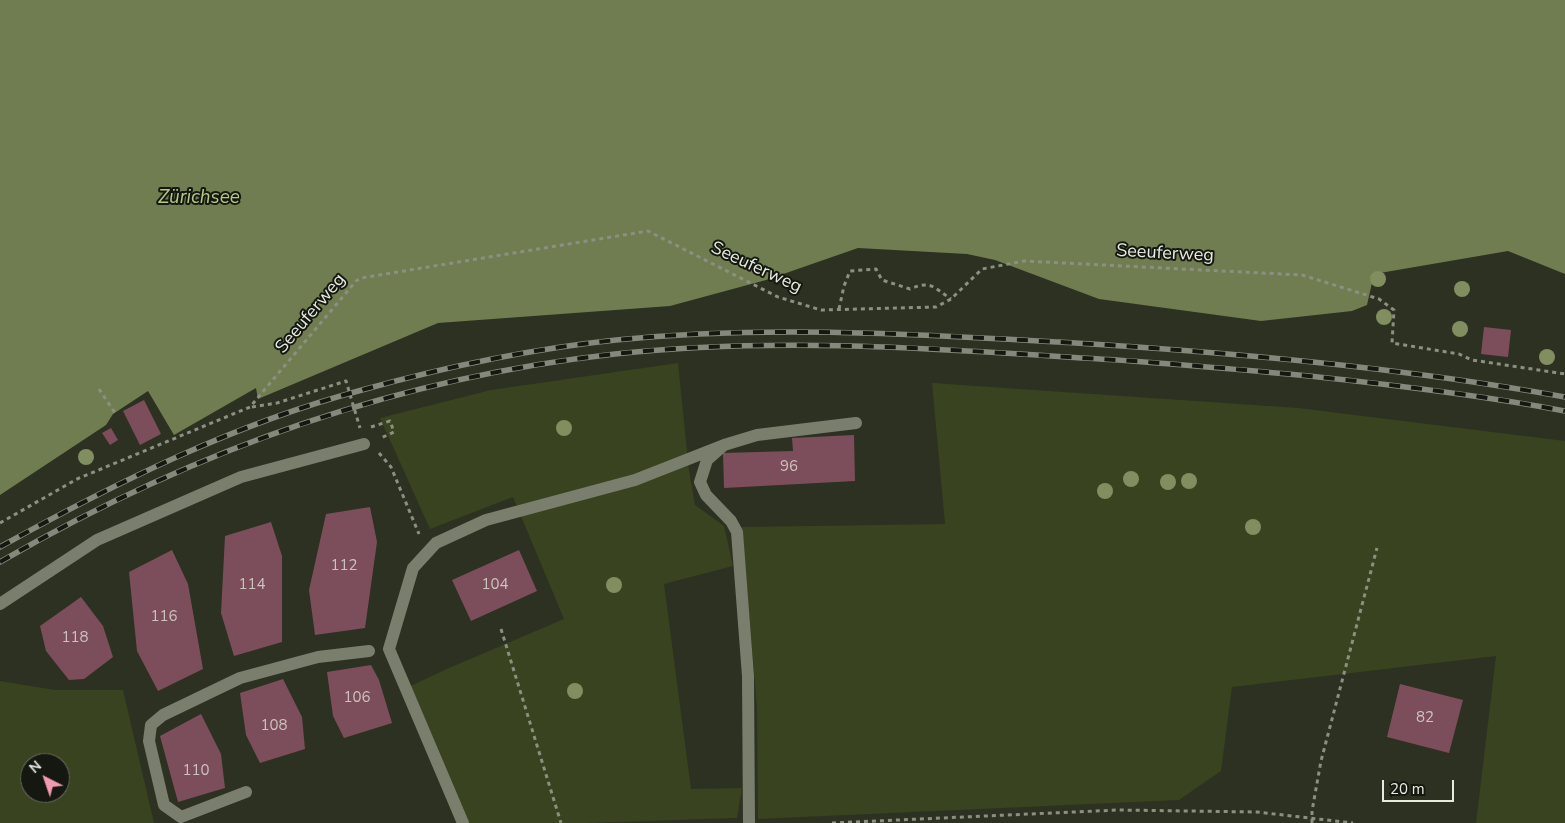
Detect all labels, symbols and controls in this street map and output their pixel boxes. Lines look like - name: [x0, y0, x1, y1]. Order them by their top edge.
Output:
- water label: Zürichsee: [158, 187, 240, 209]
- street label: Seeuferweg: [707, 238, 805, 298]
- street label: Seeuferweg: [1116, 241, 1214, 267]
- street label: Seeuferweg: [271, 270, 351, 358]
- house number: 96: [780, 458, 798, 476]
- house number: 112: [331, 557, 357, 575]
- house number: 114: [239, 576, 265, 594]
- house number: 104: [482, 576, 508, 594]
- house number: 116: [151, 608, 177, 626]
- house number: 118: [62, 629, 88, 647]
- house number: 106: [344, 689, 370, 707]
- house number: 82: [1416, 709, 1434, 727]
- house number: 108: [261, 717, 287, 735]
- north arrow: [20, 753, 70, 803]
- text: N: [25, 756, 46, 778]
- house number: 110: [183, 762, 209, 780]
- scale bar: [1385, 770, 1458, 802]
- text: 20 m: [1390, 779, 1425, 799]

